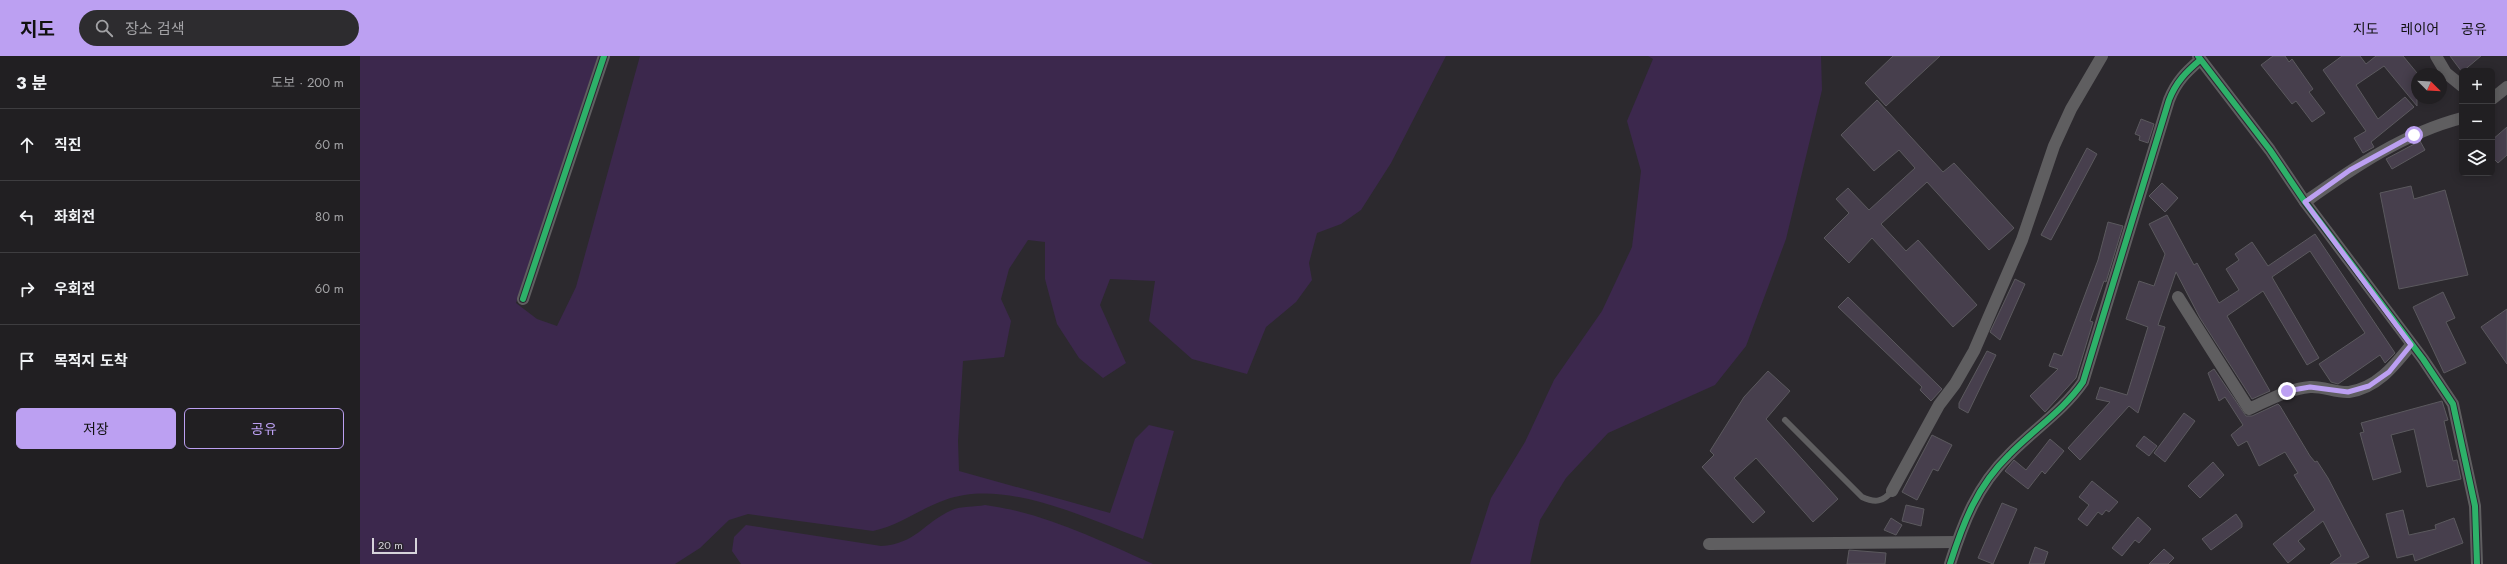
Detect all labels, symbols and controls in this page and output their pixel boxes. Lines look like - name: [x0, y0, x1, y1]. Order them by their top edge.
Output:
- search box: [79, 10, 359, 46]
- text: 지도: [20, 16, 55, 43]
- icon: search: [93, 17, 115, 39]
- text: 장소 검색: [125, 18, 185, 40]
- text: 지도: [2353, 19, 2379, 39]
- text: 레이어: [2401, 19, 2439, 39]
- text: 공유: [2461, 19, 2487, 39]
- north arrow: [2411, 68, 2447, 104]
- map controls: [2459, 68, 2495, 176]
- button: +: [2459, 68, 2495, 104]
- text: 3 분: [16, 71, 47, 95]
- text: 도보 · 200 m: [271, 73, 344, 92]
- button: −: [2459, 104, 2495, 140]
- route start: [2405, 126, 2423, 144]
- icon: ahead: [16, 134, 38, 156]
- text: 직진: [54, 134, 82, 156]
- text: 60 m: [315, 135, 344, 154]
- button: layers: [2459, 140, 2495, 176]
- icon: left: [16, 206, 38, 228]
- text: 좌회전: [54, 206, 95, 228]
- text: 80 m: [315, 207, 344, 226]
- icon: right: [16, 278, 38, 300]
- text: 우회전: [54, 278, 95, 300]
- text: 60 m: [315, 279, 344, 298]
- icon: arrive: [16, 350, 38, 372]
- text: 목적지 도착: [54, 350, 128, 372]
- route end: [2278, 382, 2296, 400]
- button: 저장: [16, 408, 176, 449]
- button: 공유: [184, 408, 344, 449]
- scale bar: [372, 536, 417, 555]
- text: 20 m: [378, 537, 403, 553]

